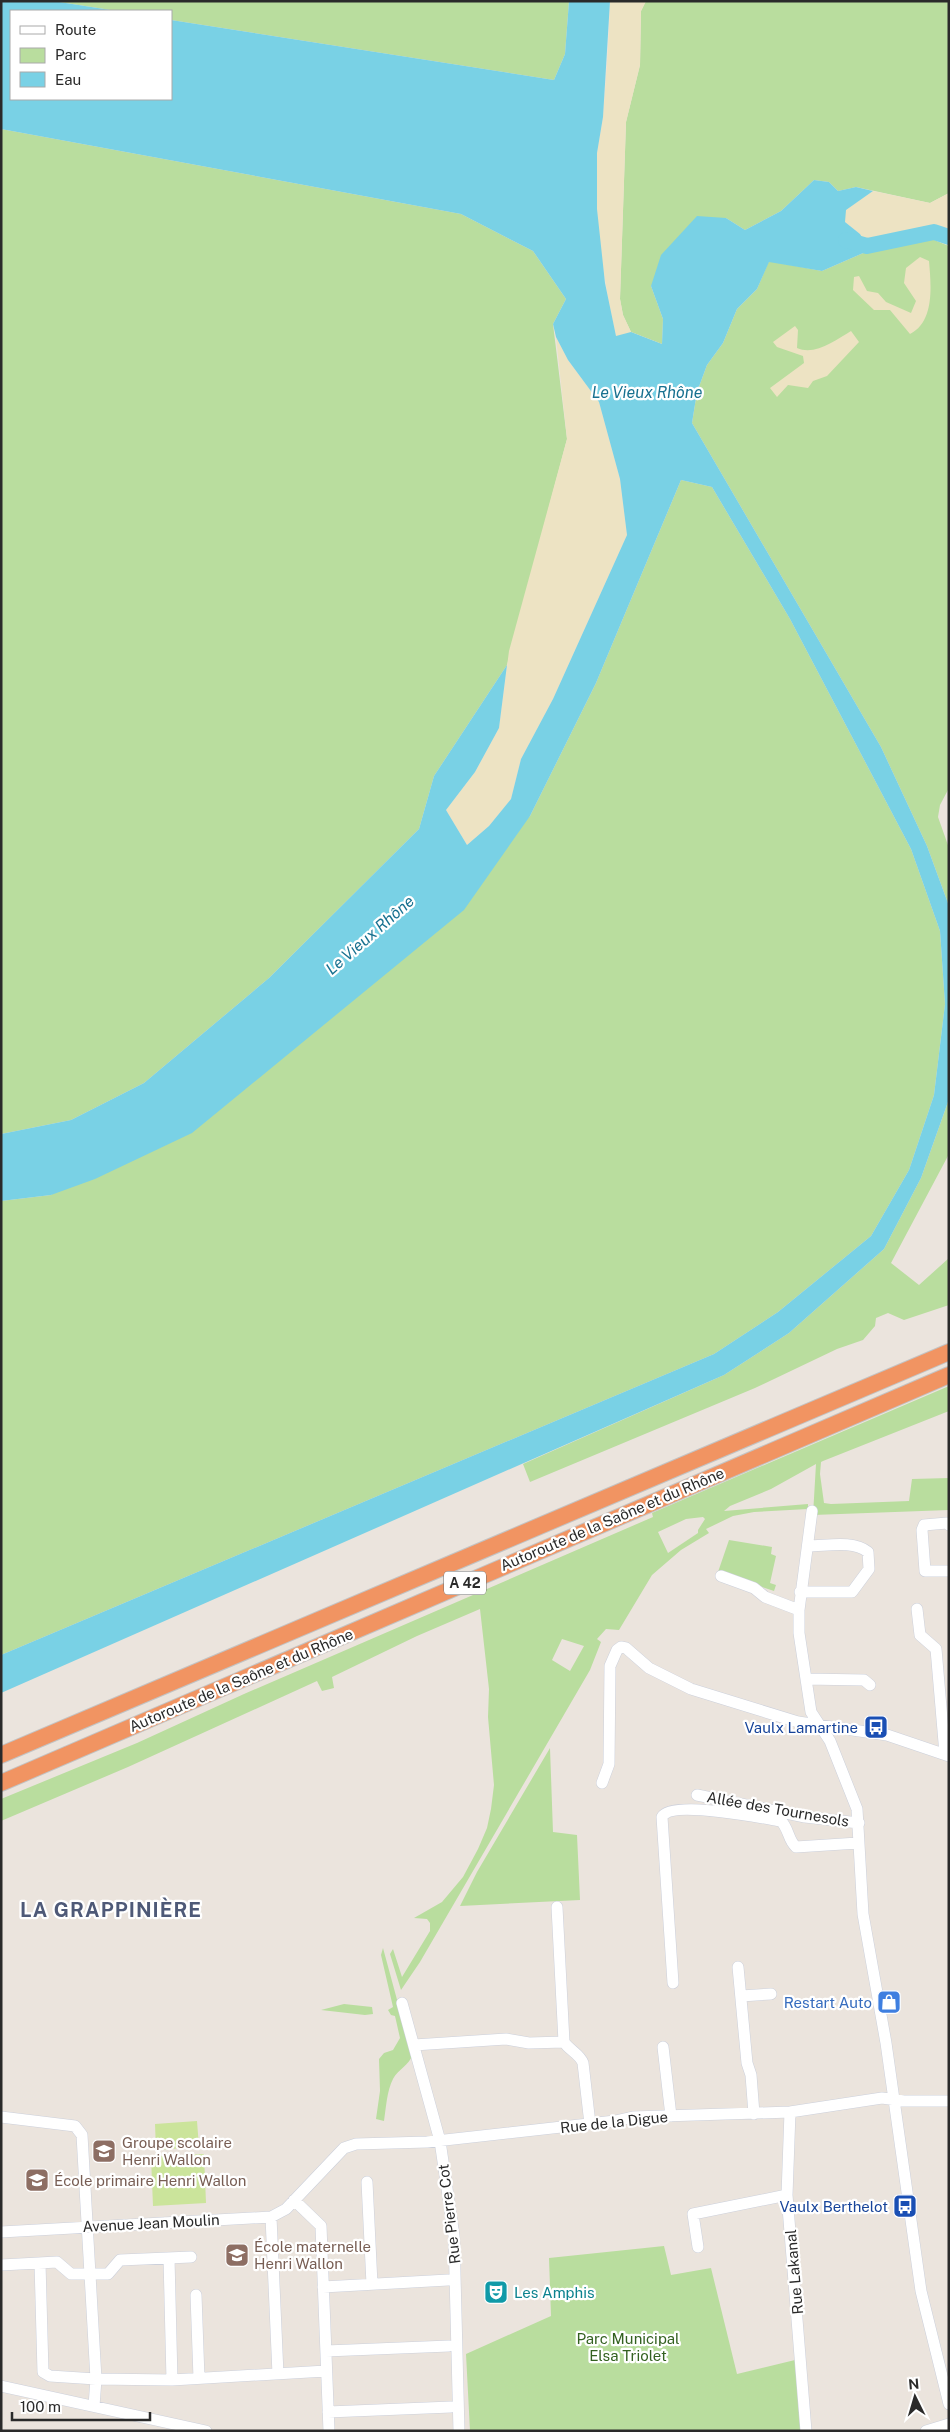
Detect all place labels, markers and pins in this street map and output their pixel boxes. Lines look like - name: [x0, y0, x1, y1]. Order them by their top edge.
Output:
- bus stop icon: Vaulx Lamartine: [863, 1714, 889, 1740]
- place label: Vaulx Lamartine: [744, 1719, 858, 1736]
- shop icon: Restart Auto: [876, 1989, 902, 2015]
- place label: Restart Auto: [784, 1994, 872, 2011]
- place label: Groupe scolaire Henri Wallon: [122, 2134, 232, 2168]
- school or university icon: Groupe scolaire Henri Wallon: [91, 2138, 117, 2164]
- school or university icon: École primaire Henri Wallon: [24, 2167, 50, 2193]
- place label: École primaire Henri Wallon: [54, 2172, 246, 2189]
- bus stop icon: Vaulx Berthelot: [892, 2193, 918, 2219]
- place label: Vaulx Berthelot: [779, 2198, 888, 2215]
- place label: École maternelle Henri Wallon: [254, 2238, 371, 2272]
- school or university icon: École maternelle Henri Wallon: [224, 2242, 250, 2268]
- theatre icon: Les Amphis: [483, 2279, 509, 2305]
- place label: Les Amphis: [514, 2284, 595, 2301]

